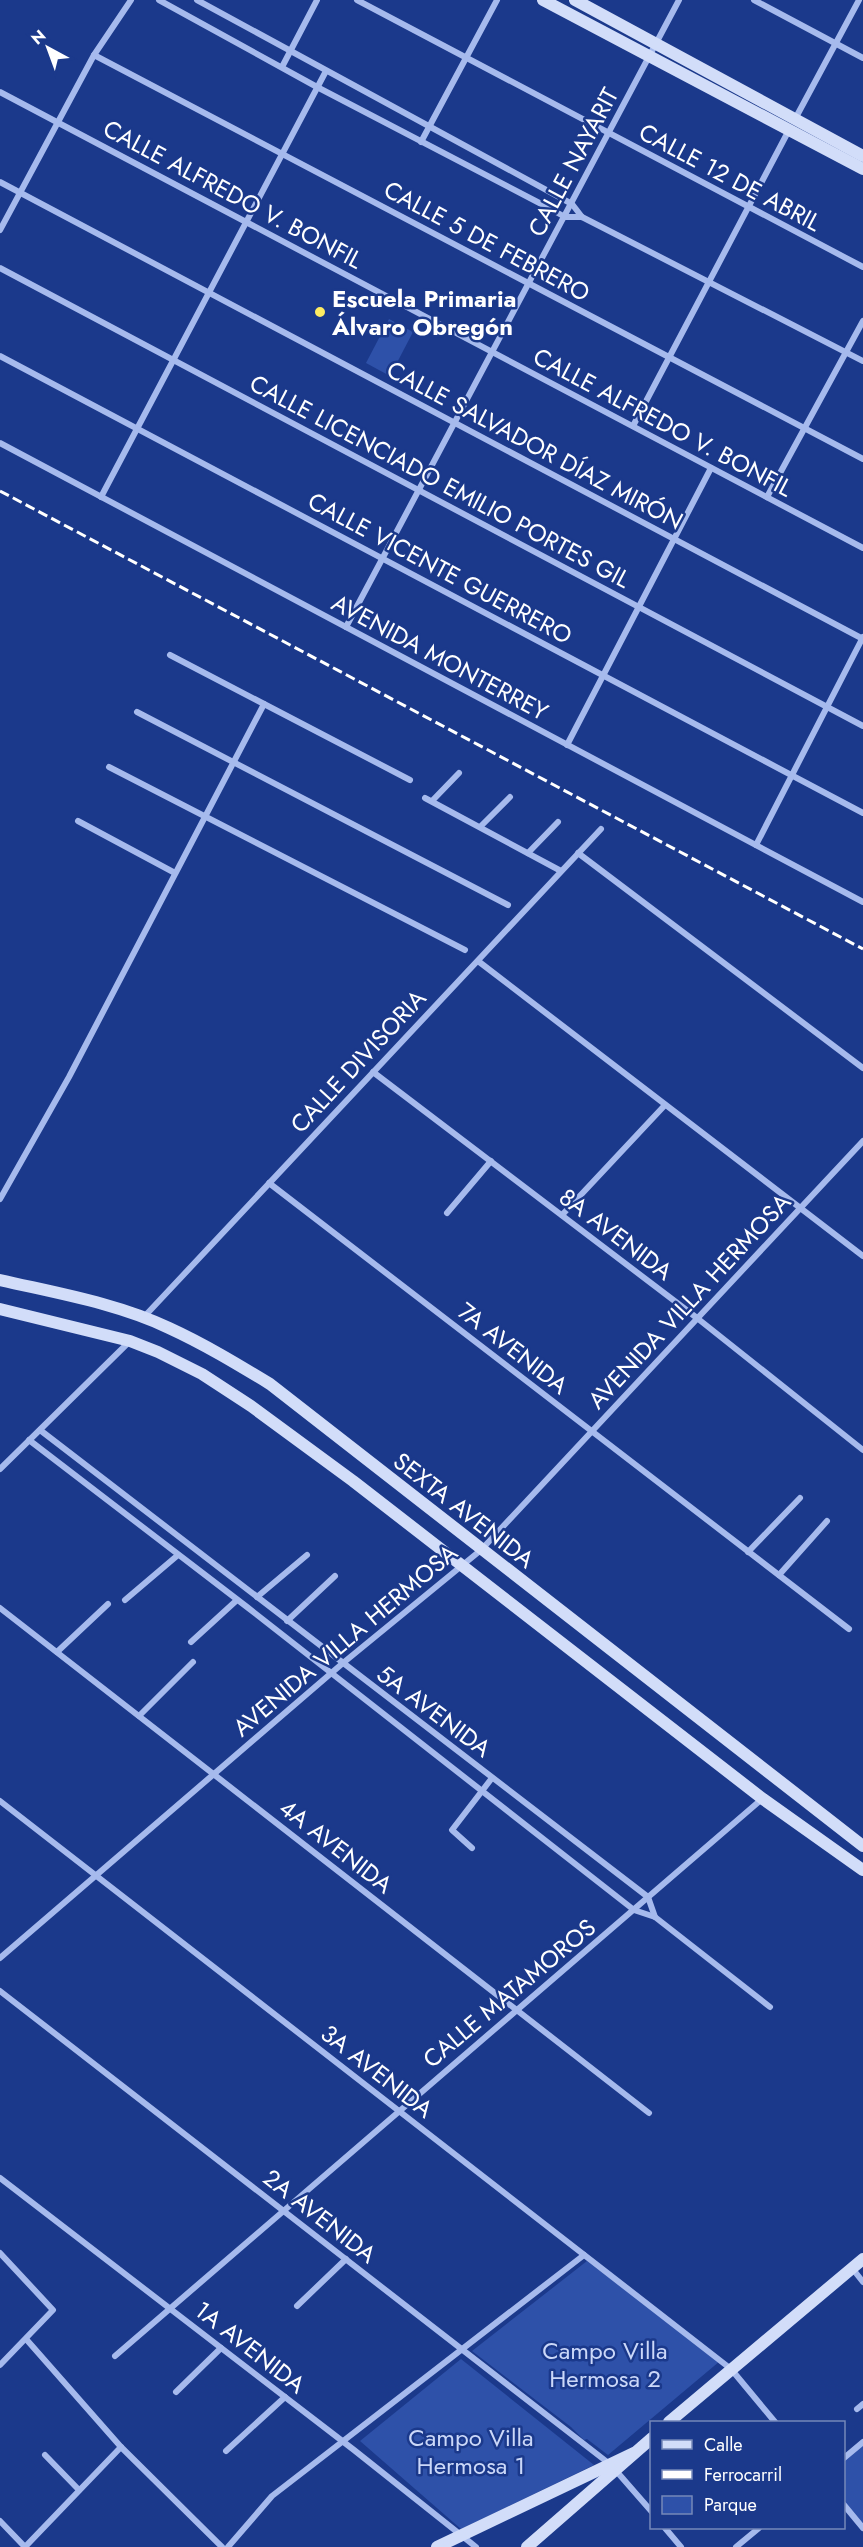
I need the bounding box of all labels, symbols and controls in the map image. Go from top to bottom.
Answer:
north arrow [18,18,78,78]
text: N [26,24,51,50]
street label: CALLE NAYARIT [519,81,627,243]
street label: CALLE ALFREDO V. BONFIL [97,111,369,277]
street label: CALLE 12 DE ABRIL [633,114,827,240]
street label: CALLE 5 DE FEBRERO [378,172,596,310]
place label: Escuela Primaria Álvaro Obregón [331,281,516,344]
marker: Escuela Primaria Álvaro Obregón [313,305,327,319]
street label: CALLE ALFREDO V. BONFIL [527,339,799,505]
street label: CALLE SALVADOR DÍAZ MIRÓN [381,352,689,538]
street label: CALLE LICENCIADO EMILIO PORTES GIL [244,365,637,597]
street label: CALLE VICENTE GUERRERO [302,483,578,653]
street label: AVENIDA MONTERREY [326,585,555,729]
street label: CALLE DIVISORIA [282,981,434,1141]
street label: 8A AVENIDA [552,1180,680,1288]
street label: AVENIDA VILLA HERMOSA [579,1185,799,1417]
street label: 7A AVENIDA [450,1294,576,1402]
street label: SEXTA AVENIDA [386,1444,542,1576]
street label: AVENIDA VILLA HERMOSA [225,1535,465,1745]
street label: 5A AVENIDA [370,1656,499,1766]
street label: 4A AVENIDA [272,1791,400,1902]
street label: CALLE MATAMOROS [415,1910,603,2076]
street label: 3A AVENIDA [313,2016,441,2126]
street label: 2A AVENIDA [256,2161,384,2271]
street label: 1A AVENIDA [187,2292,313,2402]
park label: Campo Villa Hermosa 2 [542,2333,668,2396]
park label: Campo Villa Hermosa 1 [408,2420,534,2483]
legend [650,2421,845,2529]
text: Calle [704,2432,743,2458]
text: Ferrocarril [704,2462,782,2488]
text: Parque [704,2492,757,2518]

